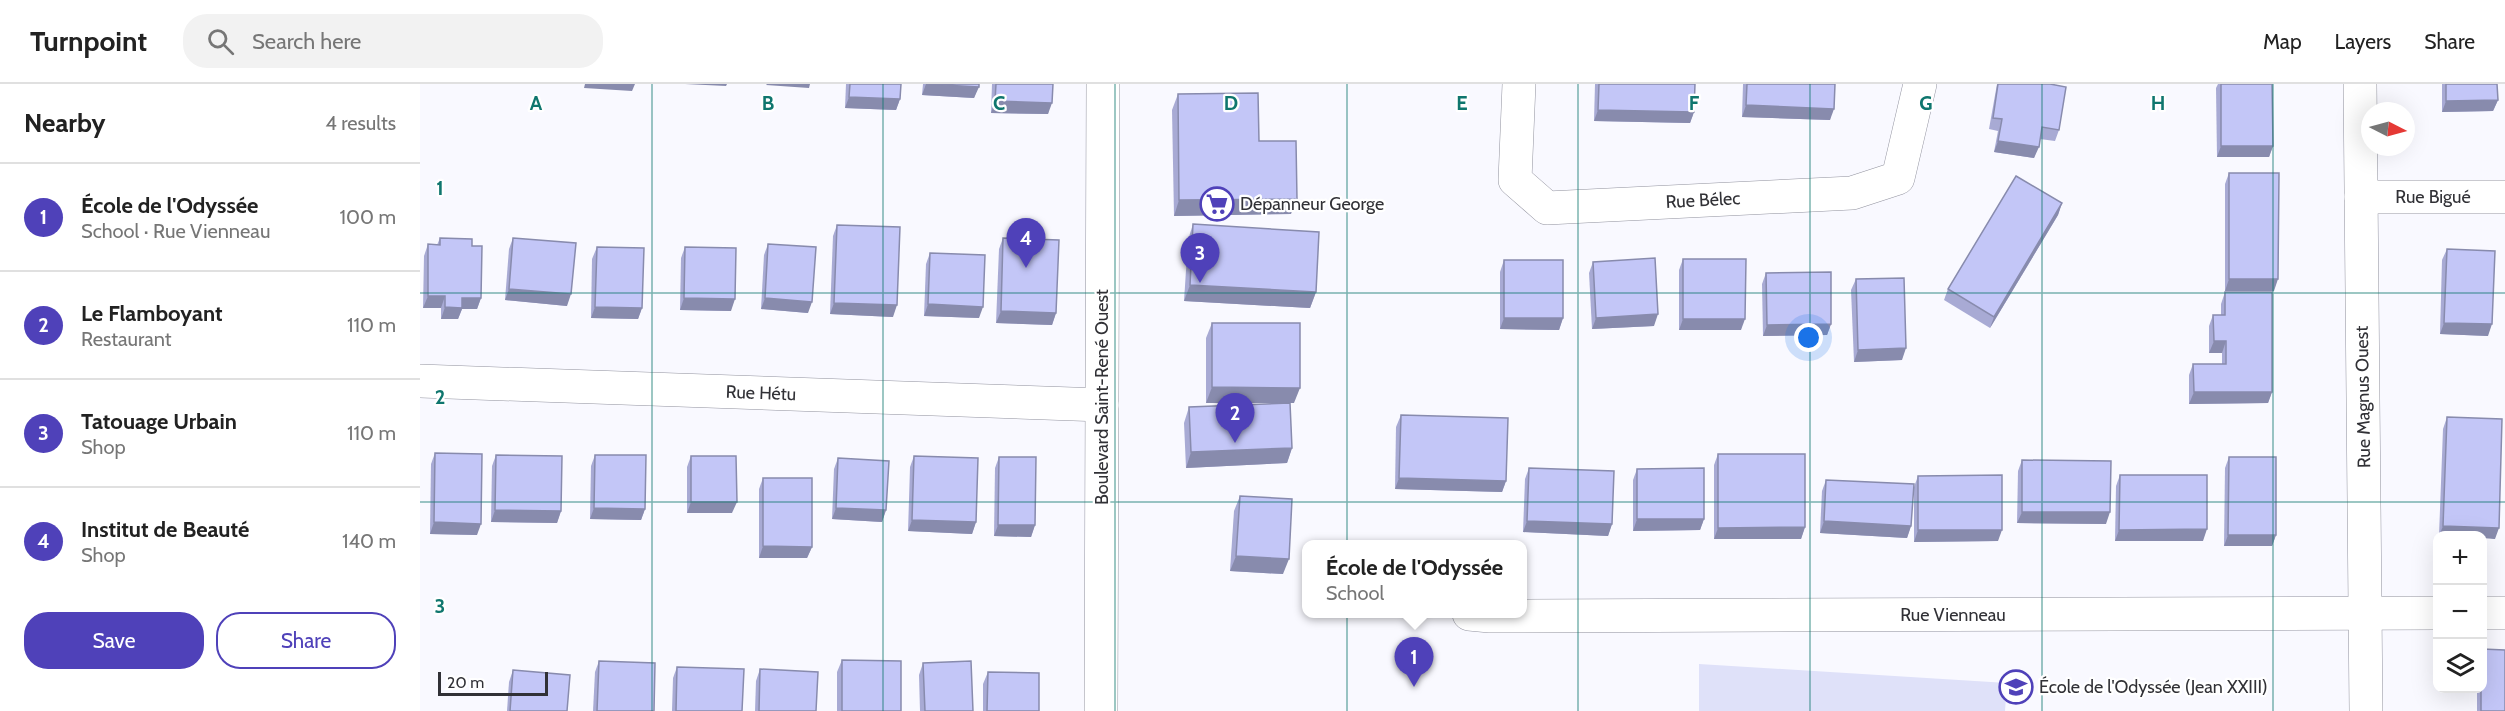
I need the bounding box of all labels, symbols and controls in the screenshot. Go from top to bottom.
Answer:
search box [183,14,603,68]
text: Turnpoint [30,24,147,58]
icon: search [204,25,237,58]
text: Search here [252,28,361,55]
text: Map [2263,29,2302,54]
text: Layers [2335,29,2391,54]
text: Share [2424,29,2475,54]
text: A [530,91,543,115]
text: B [762,91,774,115]
text: C [993,91,1005,115]
text: D [1224,91,1238,115]
text: E [1456,91,1468,115]
text: F [1689,91,1700,115]
text: G [1919,91,1933,115]
text: H [2151,91,2165,115]
north arrow [2361,102,2415,156]
text: Nearby [24,107,105,139]
text: 4 results [325,111,396,135]
text: 1 [436,176,444,200]
supermarket icon: Dépanneur George [1199,186,1235,222]
street label: Rue Bigué [2395,186,2471,208]
street label: Rue Bélec [1665,187,1741,213]
text: École de l'Odyssée [81,192,258,219]
place label: Dépanneur George [1240,193,1384,215]
text: 1 [40,205,47,229]
text: 100 m [340,205,396,229]
pin: 4 [1006,218,1046,268]
text: School · Rue Vienneau [81,219,270,243]
pin: 3 [1180,234,1220,283]
street label: Boulevard Saint-René Ouest [1091,289,1113,505]
text: Le Flamboyant [81,300,223,327]
text: 2 [38,313,49,337]
text: 110 m [347,313,396,337]
your location [1794,323,1823,352]
street label: Rue Magnus Ouest [2351,326,2375,468]
text: Restaurant [81,327,172,351]
street label: Rue Hétu [725,381,797,405]
text: 2 [435,385,445,409]
pin: 2 [1216,394,1254,443]
text: Tatouage Urbain [81,408,237,435]
text: 3 [38,421,49,445]
text: 110 m [347,421,396,445]
text: Shop [81,435,126,459]
text: Institut de Beauté [81,516,249,543]
text: 4 [37,529,50,553]
text: 140 m [342,529,396,553]
map controls [2433,531,2487,693]
button: + [2433,531,2487,585]
popup [1302,540,1527,618]
text: Shop [81,543,126,567]
text: École de l'Odyssée [1326,554,1503,581]
text: School [1326,581,1384,605]
button: − [2433,585,2487,639]
text: 3 [435,594,445,618]
street label: Rue Vienneau [1900,604,2006,626]
button: Save [24,612,204,669]
button: Share [216,612,396,669]
pin: 1 [1394,638,1434,687]
button: layers [2433,639,2487,693]
scale bar [438,669,548,696]
school or university icon: École de l'Odyssée (Jean XXIII) [1998,669,2034,705]
text: 20 m [447,673,484,692]
place label: École de l'Odyssée (Jean XXIII) [2039,676,2268,698]

